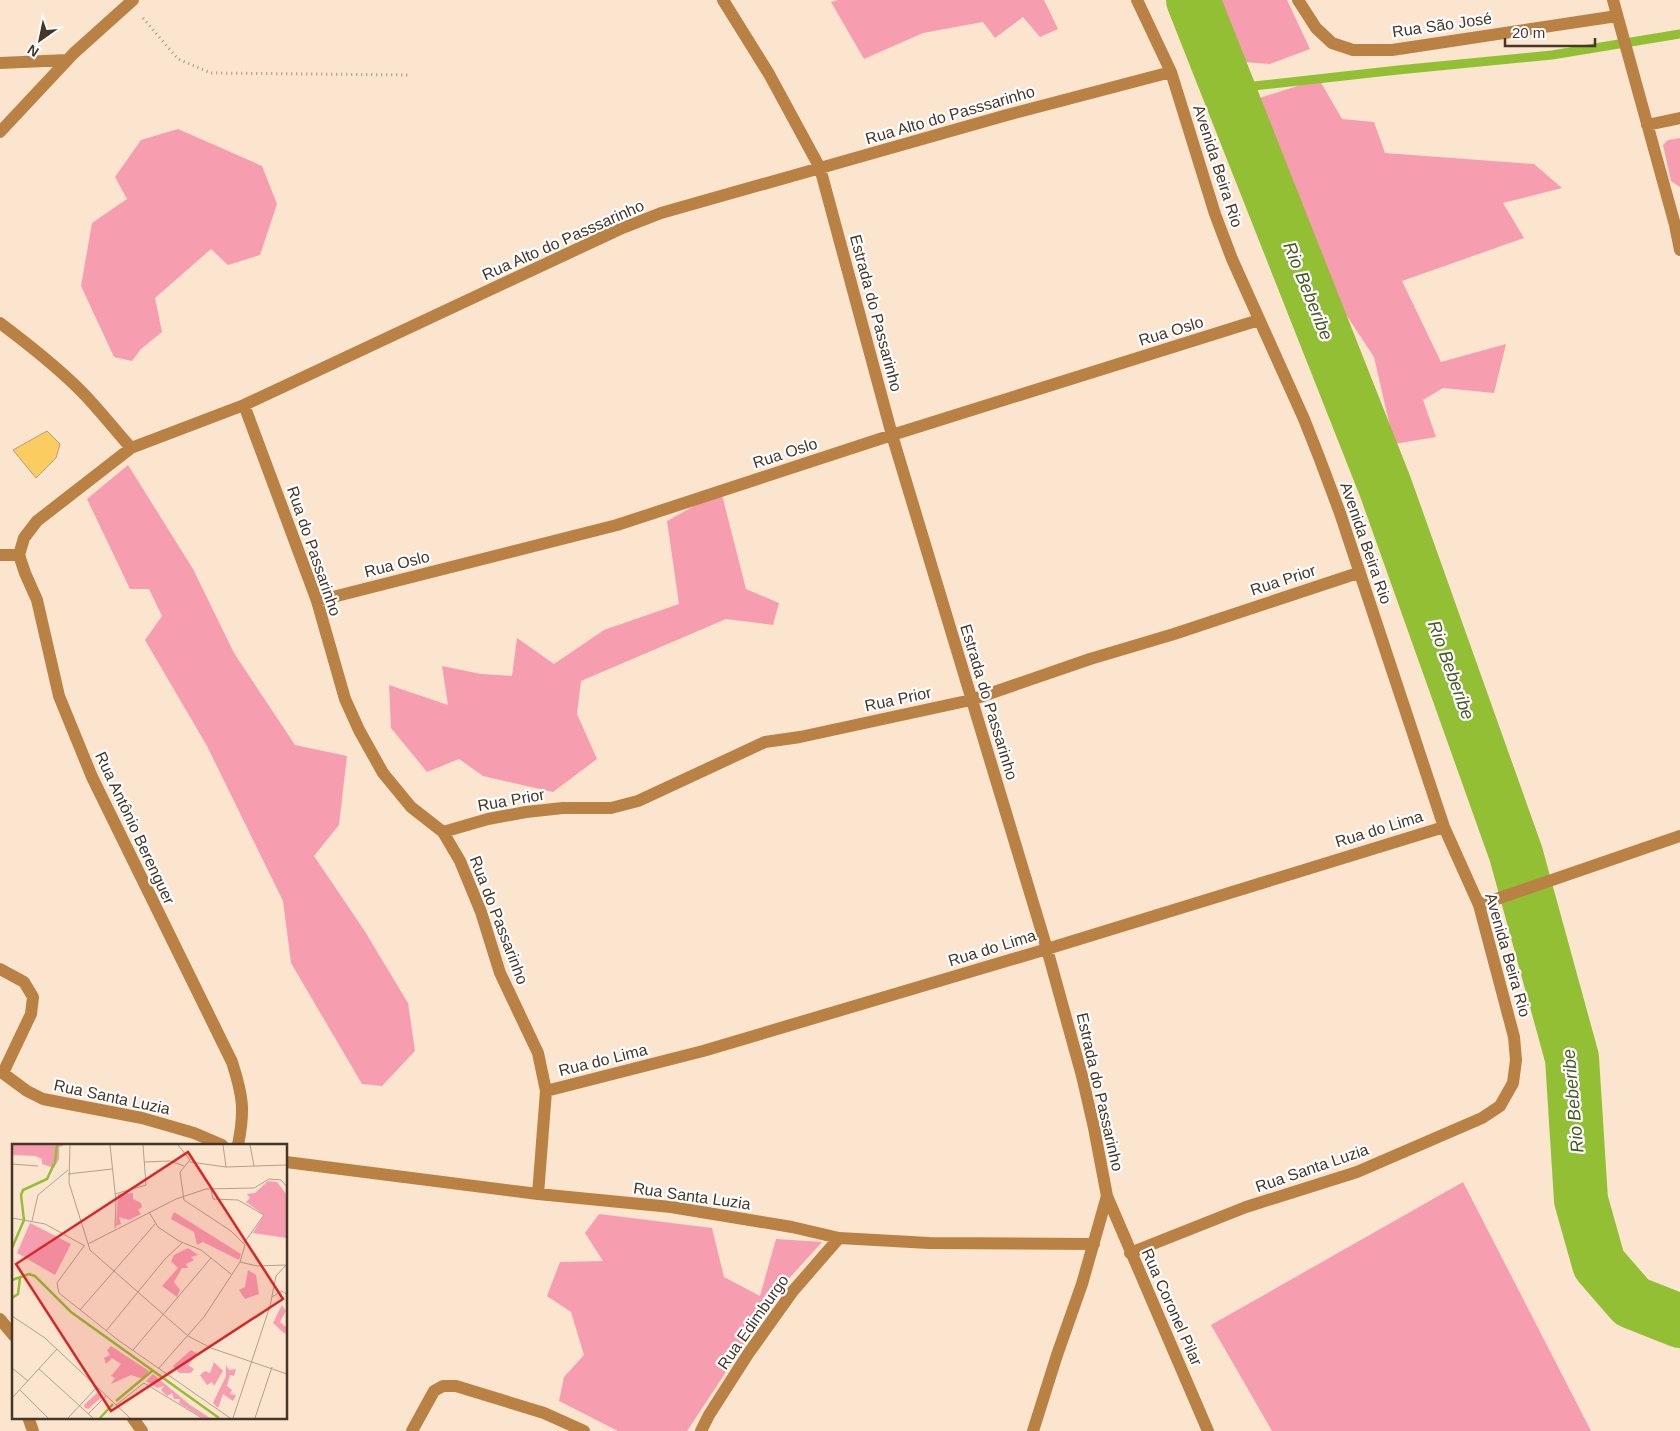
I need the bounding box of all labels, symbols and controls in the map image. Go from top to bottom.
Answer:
street label: Rua São José [1391,10,1493,40]
north arrow [15,15,65,65]
scale bar [1505,15,1595,47]
text: 20 m [1512,24,1545,41]
text: N [24,41,42,60]
street label: Rua Alto do Passsarinho [863,83,1037,147]
street label: Avenida Beira Rio [1190,103,1246,229]
street label: Rua Alto do Passsarinho [480,197,647,283]
street label: Estrada do Passarinho [847,233,905,393]
water label: Rio Beberibe [1279,239,1337,343]
street label: Rua Oslo [1137,313,1205,349]
street label: Rua Oslo [751,435,819,471]
street label: Avenida Beira Rio [1337,480,1395,606]
street label: Rua do Passarinho [284,484,344,618]
street label: Rua Oslo [363,548,432,580]
street label: Rua Prior [1248,561,1318,599]
water label: Rio Beberibe [1424,618,1478,722]
street label: Estrada do Passarinho [957,622,1021,782]
street label: Rua Prior [863,684,933,714]
street label: Rua Antônio Berenguer [92,749,178,908]
street label: Rua Prior [476,786,546,814]
street label: Rua do Lima [1333,808,1425,850]
street label: Rua do Passarinho [467,853,531,987]
street label: Avenida Beira Rio [1482,891,1534,1019]
street label: Rua do Lima [946,927,1038,969]
street label: Estrada do Passarinho [1074,1011,1127,1173]
street label: Rua do Lima [557,1041,649,1079]
water label: Rio Beberibe [1559,1048,1587,1154]
street label: Rua Santa Luzia [52,1076,172,1118]
street label: Rua Santa Luzia [1253,1141,1371,1195]
inset map [12,1144,288,1418]
street label: Rua Santa Luzia [632,1179,752,1213]
street label: Rua Coronel Pilar [1139,1246,1206,1369]
street label: Rua Edimburgo [714,1272,792,1372]

